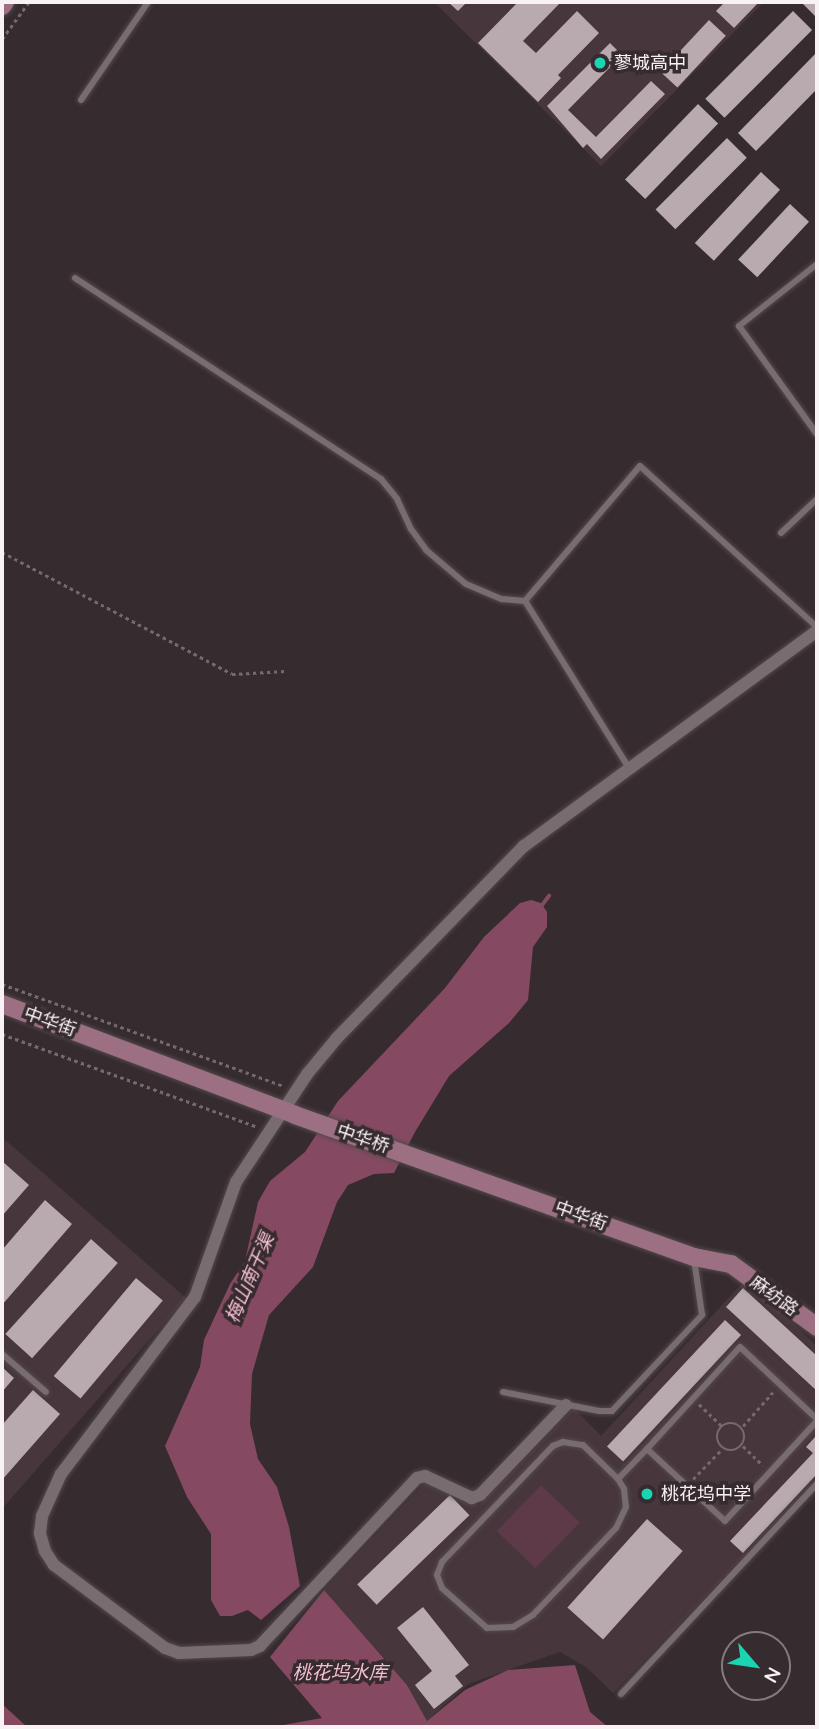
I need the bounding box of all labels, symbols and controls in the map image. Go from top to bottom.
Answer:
place label: 蓼城高中 [614,52,686,74]
marker: 蓼城高中 [592,55,608,71]
street label: 中华街 [21,1003,79,1041]
street label: 中华桥 [334,1120,392,1158]
street label: 中华街 [552,1197,610,1235]
water label: 梅山南干渠 [221,1230,279,1326]
street label: 麻纺路 [746,1271,802,1321]
place label: 桃花坞中学 [661,1483,751,1505]
marker: 桃花坞中学 [639,1486,655,1502]
north arrow [721,1631,791,1701]
water label: 桃花坞水库 [293,1662,387,1684]
text: N [759,1663,786,1687]

